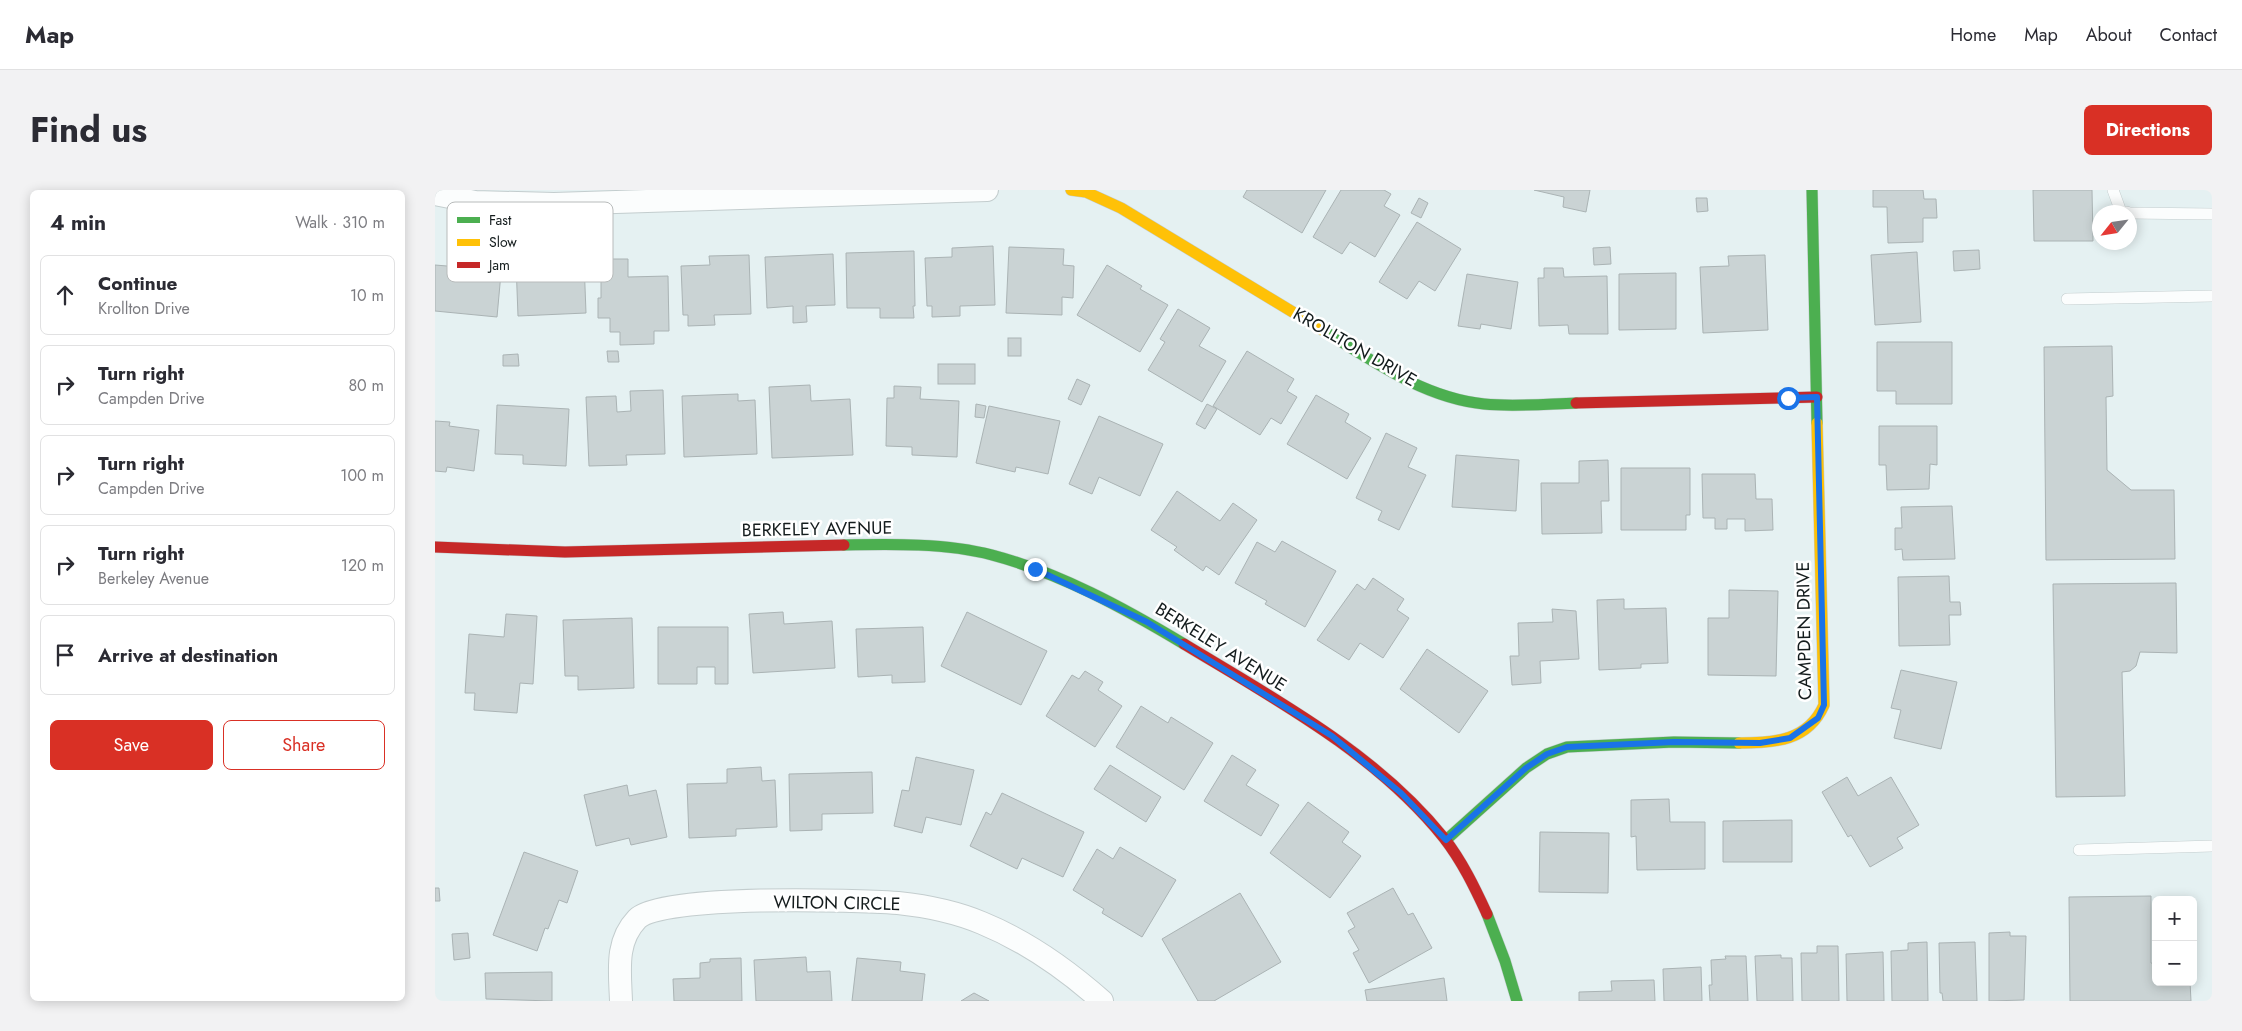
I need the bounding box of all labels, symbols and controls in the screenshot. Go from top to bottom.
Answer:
text: Map [25,17,74,52]
text: Home [1950,22,1996,48]
text: Map [2024,22,2058,48]
text: About [2086,22,2131,48]
text: Contact [2159,22,2217,48]
text: Find us [30,105,147,155]
button: Directions [2084,105,2212,155]
legend [447,202,613,282]
north arrow [2092,205,2137,250]
text: 4 min [50,208,106,238]
text: Fast [489,210,512,230]
text: Walk · 310 m [295,211,385,234]
text: Slow [489,232,517,252]
text: Jam [487,255,510,275]
text: Continue [98,270,177,297]
icon: ahead [51,281,79,309]
text: 10 m [350,284,384,307]
text: Krollton Drive [98,297,190,320]
street label: KROLLTON DRIVE [1288,301,1422,393]
text: Turn right [98,360,184,387]
icon: right [51,371,79,399]
text: 80 m [348,374,384,397]
text: Campden Drive [98,387,204,410]
route start [1777,387,1800,410]
text: Turn right [98,450,184,477]
icon: right [51,461,79,489]
text: 100 m [340,464,384,487]
text: Campden Drive [98,477,204,500]
street label: BERKELEY AVENUE [741,515,893,543]
text: Turn right [98,540,184,567]
icon: right [51,551,79,579]
text: 120 m [341,554,384,577]
route end [1024,558,1047,581]
street label: CAMPDEN DRIVE [1790,562,1818,700]
text: Berkeley Avenue [98,567,209,590]
street label: BERKELEY AVENUE [1150,596,1292,698]
icon: arrive [51,641,79,669]
text: Arrive at destination [98,642,278,669]
button: Save [50,720,213,770]
button: Share [223,720,385,770]
street label: WILTON CIRCLE [773,889,901,917]
map controls [2152,896,2197,986]
button: + [2152,896,2197,941]
button: − [2152,941,2197,986]

